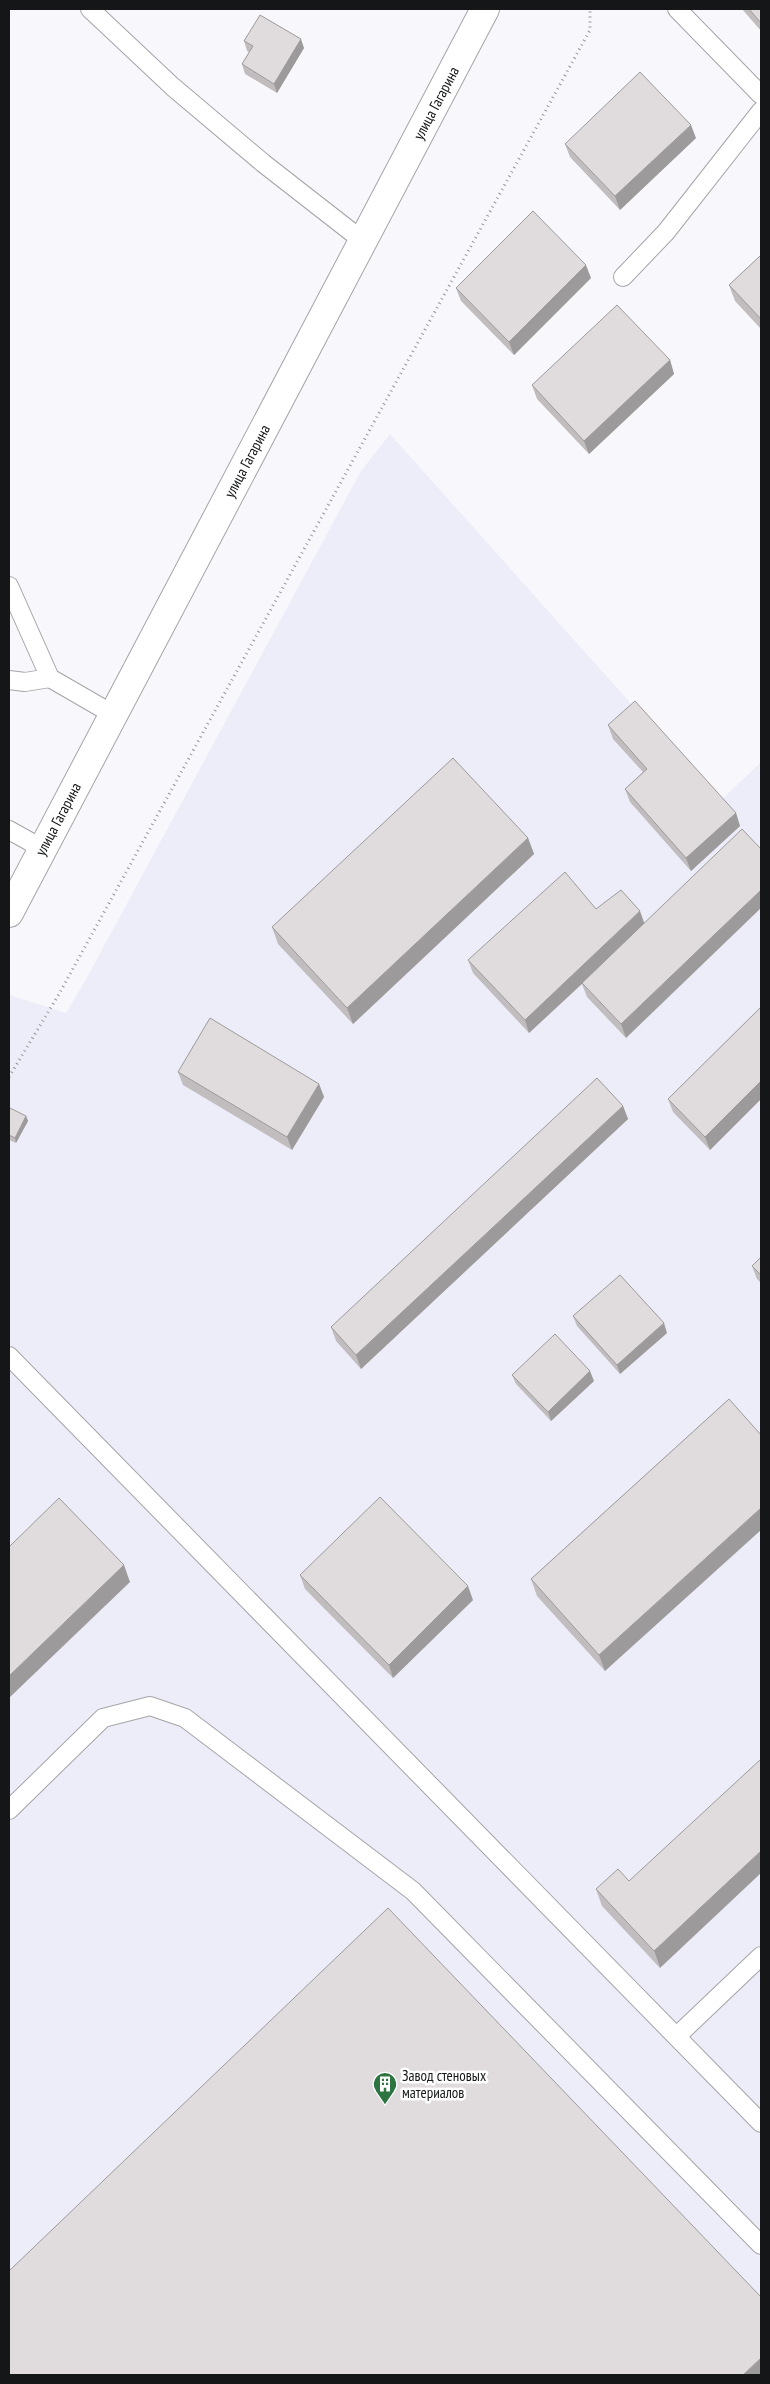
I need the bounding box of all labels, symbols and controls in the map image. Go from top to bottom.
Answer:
street label: улица Гагарина [409,63,463,143]
street label: улица Гагарина [220,421,274,501]
street label: улица Гагарина [31,779,85,859]
place label: Завод стеновых материалов [402,2066,486,2102]
building icon: Завод стеновых материалов [372,2071,398,2105]

